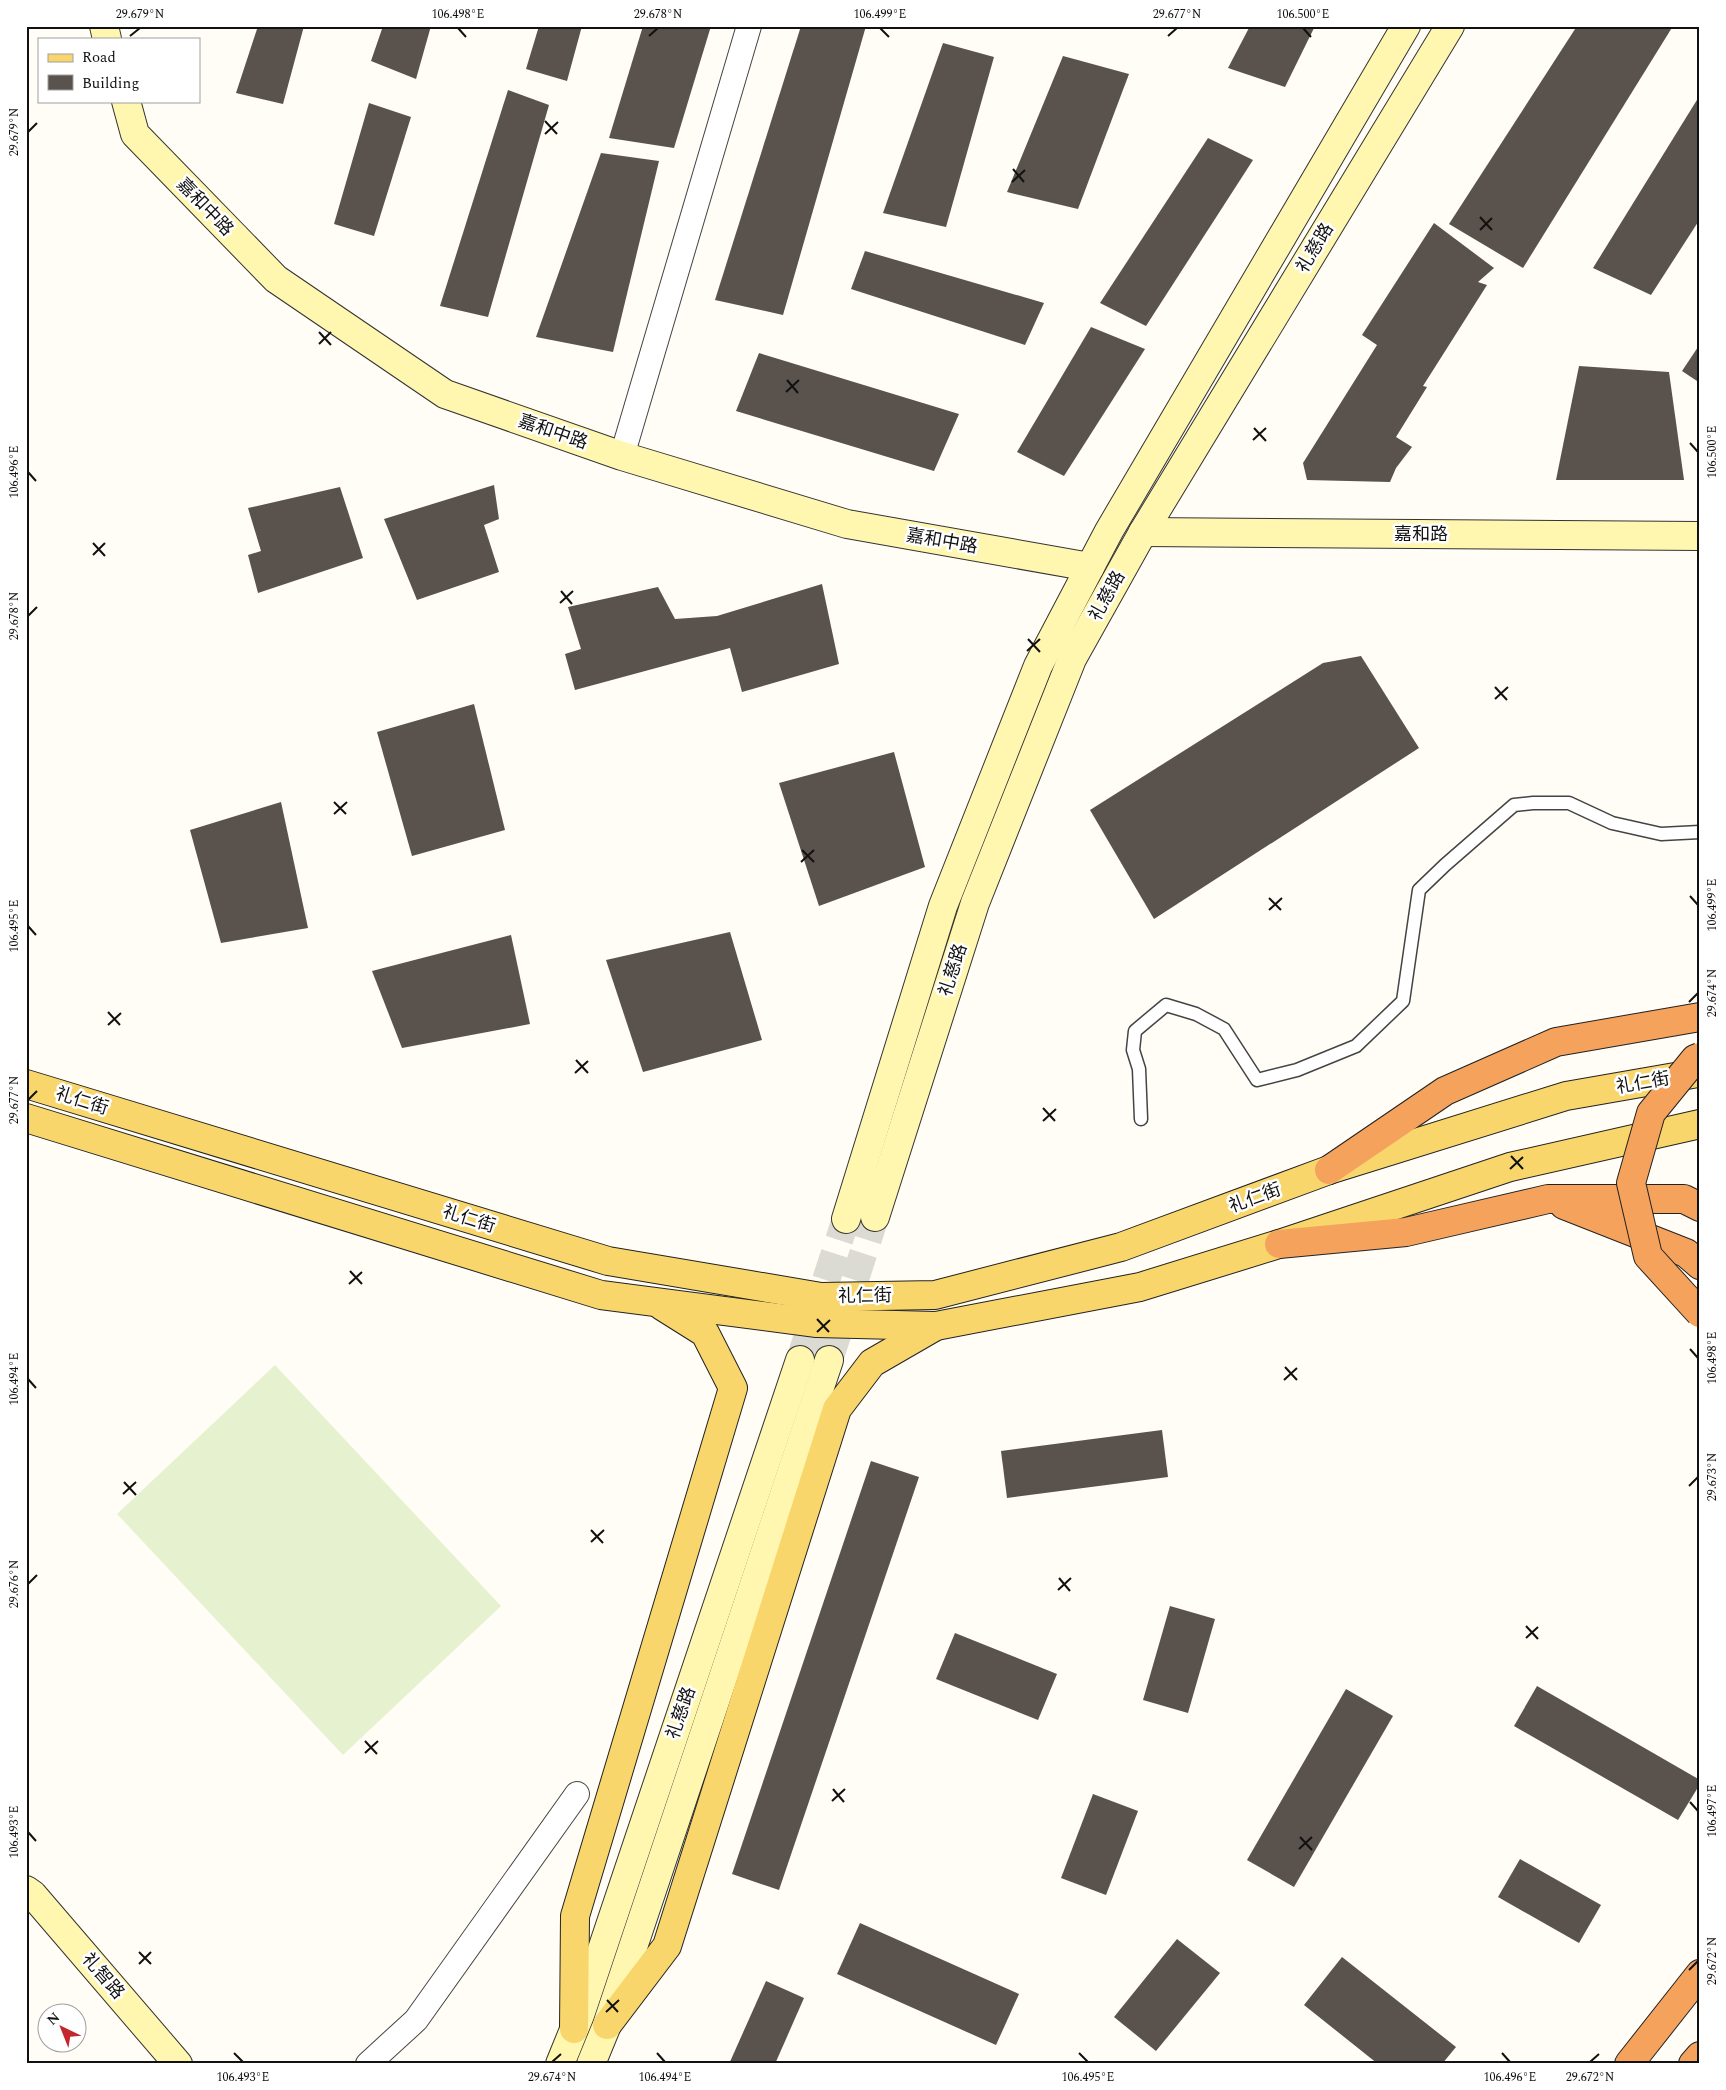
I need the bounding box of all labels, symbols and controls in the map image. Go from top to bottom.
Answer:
text: 29.679°N [116,5,164,24]
text: 106.498°E [432,5,484,24]
text: 29.678°N [634,5,682,24]
text: 106.499°E [854,5,906,24]
text: 29.677°N [1153,5,1201,24]
text: 106.500°E [1277,5,1329,24]
legend [38,38,200,102]
text: Road [82,46,116,69]
text: Building [82,72,139,95]
text: 29.679°N [5,108,24,156]
street label: 嘉和中路 [170,172,240,242]
street label: 礼慈路 [1290,218,1340,278]
street label: 嘉和中路 [515,408,591,456]
text: 106.500°E [1703,426,1722,478]
text: 106.496°E [5,446,24,498]
street label: 嘉和中路 [904,521,980,561]
street label: 嘉和路 [1394,521,1448,548]
street label: 礼慈路 [1082,566,1132,626]
text: 29.678°N [5,592,24,640]
text: 106.499°E [1703,879,1722,931]
text: 106.495°E [5,900,24,952]
street label: 礼慈路 [932,940,974,1000]
text: 29.674°N [1703,969,1722,1017]
street label: 礼仁街 [1614,1065,1672,1101]
text: 29.677°N [5,1076,24,1124]
street label: 礼仁街 [52,1080,112,1122]
street label: 礼仁街 [1225,1176,1285,1220]
street label: 礼仁街 [439,1198,499,1240]
street label: 礼仁街 [838,1282,892,1310]
text: 106.498°E [1703,1332,1722,1384]
text: 106.494°E [5,1353,24,1405]
text: 29.673°N [1703,1453,1722,1501]
text: 29.676°N [5,1560,24,1608]
street label: 礼慈路 [659,1683,703,1743]
text: 106.497°E [1703,1785,1722,1837]
text: 106.493°E [5,1806,24,1858]
text: 29.672°N [1703,1937,1722,1985]
street label: 礼智路 [75,1947,131,2005]
north arrow [38,2002,88,2052]
text: N [42,2007,65,2030]
text: 106.493°E [217,2068,269,2087]
text: 29.674°N [528,2068,576,2087]
text: 106.494°E [639,2068,691,2087]
text: 106.495°E [1062,2068,1114,2087]
text: 106.496°E [1484,2068,1536,2087]
text: 29.672°N [1566,2068,1614,2087]

